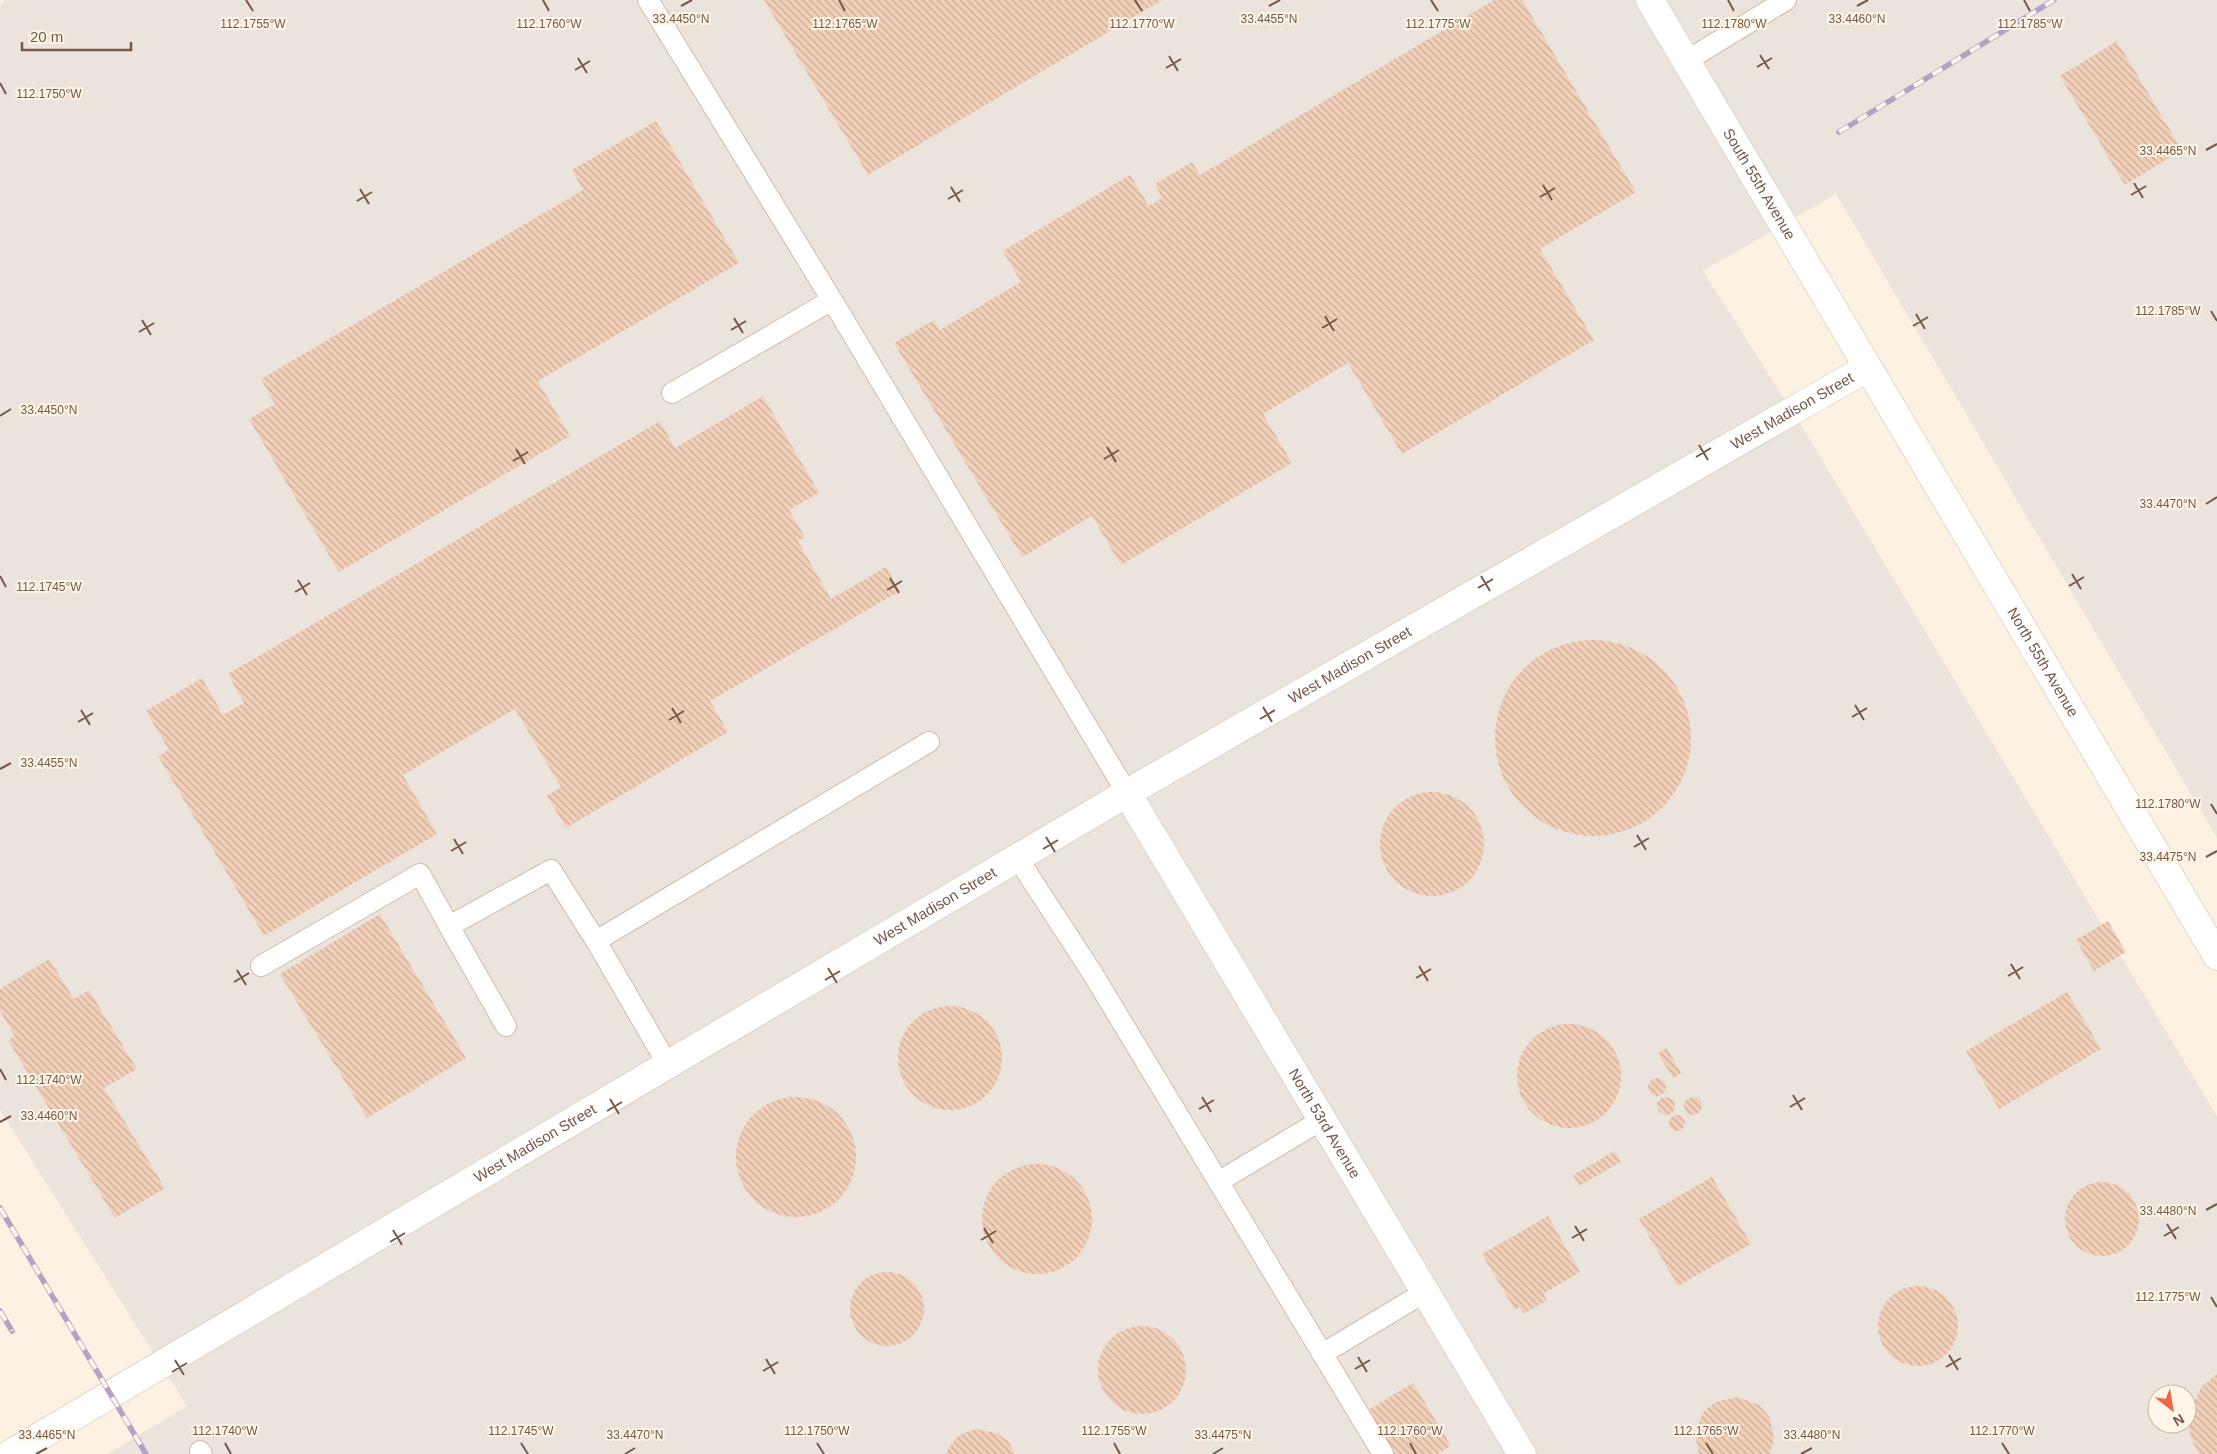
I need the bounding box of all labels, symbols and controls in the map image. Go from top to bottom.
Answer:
text: 33.4450°N [653,12,709,26]
text: 33.4455°N [1241,12,1297,26]
text: 33.4460°N [1829,12,1885,26]
text: 112.1755°W [220,17,286,31]
text: 112.1760°W [516,17,582,31]
text: 112.1765°W [812,17,878,31]
text: 112.1770°W [1109,17,1175,31]
text: 112.1775°W [1405,17,1471,31]
text: 112.1780°W [1701,17,1767,31]
text: 112.1785°W [1997,17,2063,31]
scale bar [22,20,131,52]
text: 20 m [30,28,63,45]
text: 112.1750°W [16,87,82,101]
street label: South 55th Avenue [1720,125,1799,243]
text: 33.4465°N [2140,144,2196,158]
text: 112.1785°W [2135,304,2201,318]
street label: West Madison Street [1727,368,1857,453]
text: 33.4450°N [21,403,77,417]
text: 33.4470°N [2140,497,2196,511]
text: 112.1745°W [16,580,82,594]
street label: North 55th Avenue [2004,604,2082,720]
street label: West Madison Street [1285,622,1415,707]
text: 33.4455°N [21,756,77,770]
text: 112.1780°W [2135,797,2201,811]
text: 33.4475°N [2140,850,2196,864]
street label: West Madison Street [871,863,1000,949]
street label: North 53rd Avenue [1286,1065,1364,1181]
text: 112.1740°W [16,1073,82,1087]
street label: West Madison Street [471,1100,600,1186]
text: 33.4460°N [21,1109,77,1123]
text: 33.4480°N [2140,1204,2196,1218]
text: 112.1775°W [2135,1290,2201,1304]
north arrow [2147,1384,2197,1434]
text: N [2170,1411,2187,1430]
text: 112.1740°W [192,1424,258,1438]
text: 112.1745°W [488,1424,554,1438]
text: 112.1750°W [784,1424,850,1438]
text: 112.1755°W [1081,1424,1147,1438]
text: 112.1760°W [1377,1424,1443,1438]
text: 112.1765°W [1673,1424,1739,1438]
text: 112.1770°W [1969,1424,2035,1438]
text: 33.4465°N [19,1428,75,1442]
text: 33.4470°N [607,1428,663,1442]
text: 33.4475°N [1195,1428,1251,1442]
text: 33.4480°N [1784,1428,1840,1442]

